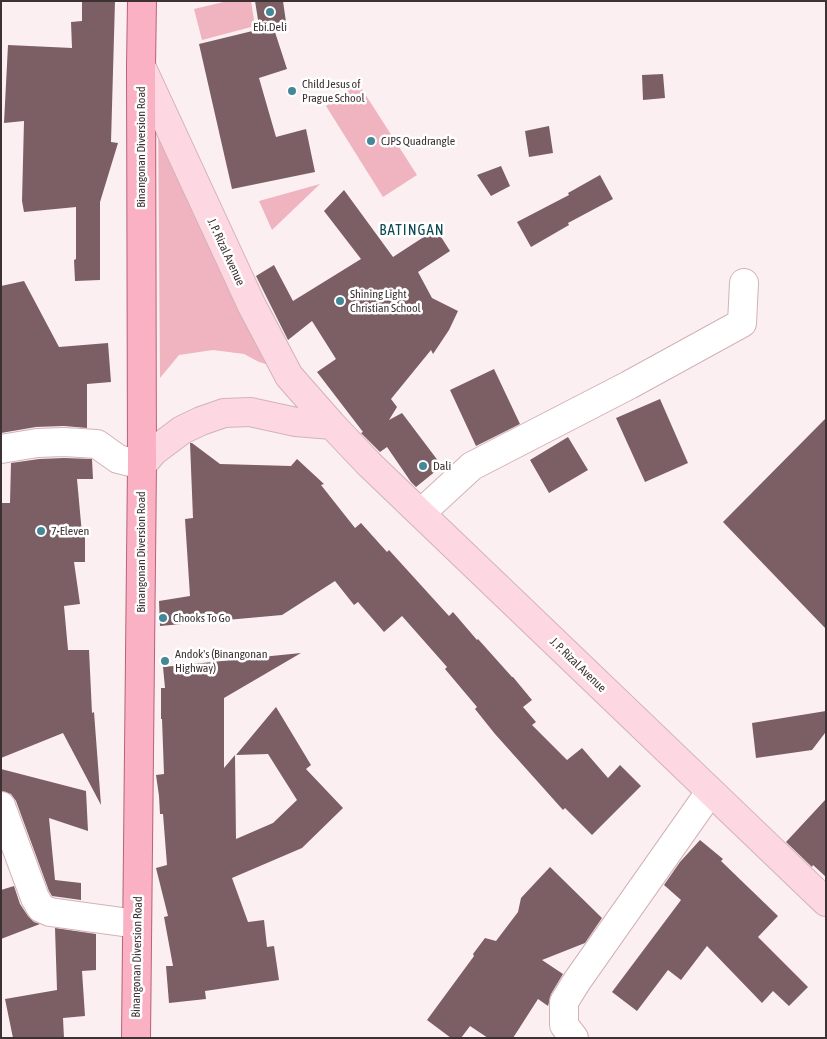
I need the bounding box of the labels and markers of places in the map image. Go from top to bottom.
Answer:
marker: Ebi.Deli [264,6,276,18]
place label: Ebi.Deli [253,20,287,34]
place label: Child Jesus of Prague School [302,77,365,105]
marker: Child Jesus of Prague School [286,85,298,97]
place label: CJPS Quadrangle [381,134,455,148]
marker: CJPS Quadrangle [365,135,377,147]
place label: Shining Light Christian School [350,287,421,315]
marker: Shining Light Christian School [334,295,346,307]
place label: Dali [433,459,451,473]
marker: Dali [417,460,429,472]
place label: 7-Eleven [51,524,89,538]
marker: 7-Eleven [35,525,47,537]
place label: Chooks To Go [173,611,230,625]
marker: Chooks To Go [157,612,169,624]
place label: Andok's (Binangonan Highway) [175,647,267,675]
marker: Andok's (Binangonan Highway) [159,655,171,667]

